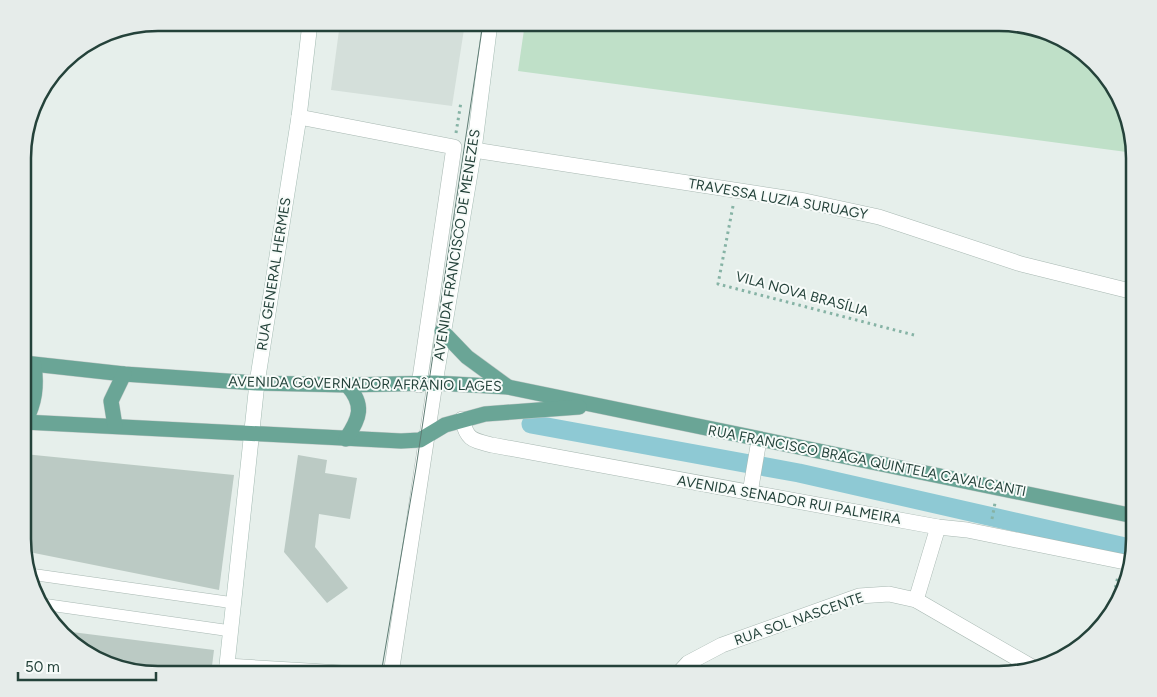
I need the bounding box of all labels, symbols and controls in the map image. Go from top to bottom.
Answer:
street label: AVENIDA FRANCISCO DE MENEZES [430,128,484,362]
street label: TRAVESSA LUZIA SURUAGY [687,175,870,223]
street label: RUA GENERAL HERMES [253,196,295,352]
street label: VILA NOVA BRASÍLIA [734,268,871,320]
street label: AVENIDA GOVERNADOR AFRÂNIO LAGES [228,373,502,395]
street label: RUA FRANCISCO BRAGA QUINTELA CAVALCANTI [707,422,1027,500]
street label: AVENIDA SENADOR RUI PALMEIRA [676,472,903,528]
street label: RUA SOL NASCENTE [732,589,866,649]
scale bar [18,650,155,682]
text: 50 m [25,658,60,676]

